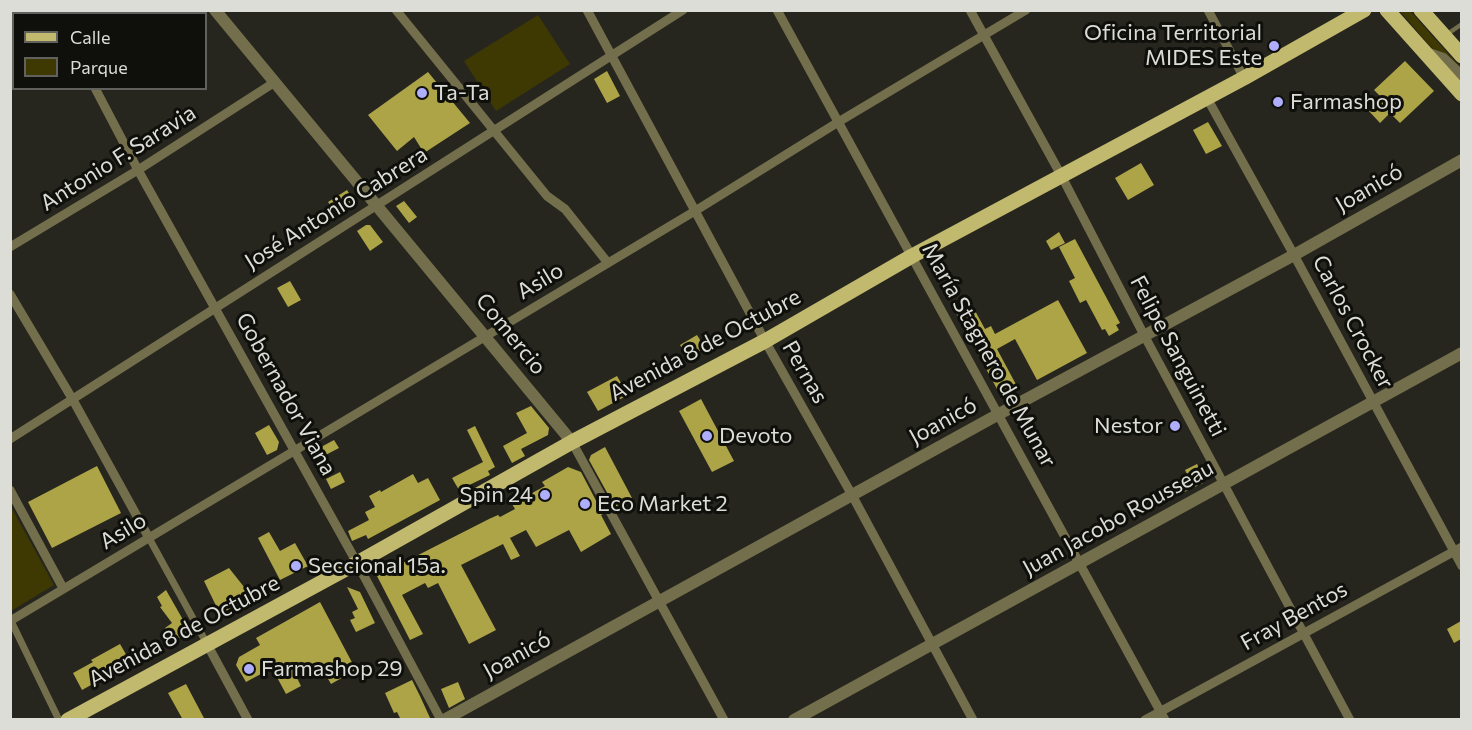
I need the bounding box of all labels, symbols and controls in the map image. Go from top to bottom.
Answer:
legend [12,12,207,90]
place label: Oficina Territorial MIDES Este [1084,20,1262,72]
text: Calle [70,26,110,48]
marker: Oficina Territorial MIDES Este [1267,39,1281,53]
text: Parque [70,56,128,78]
place label: Ta-Ta [434,80,489,106]
marker: Ta-Ta [415,86,429,100]
place label: Farmashop [1290,89,1402,115]
marker: Farmashop [1271,95,1285,109]
street label: Antonio F. Saravia [35,100,201,216]
street label: José Antonio Cabrera [240,141,432,275]
street label: Joanicó [1331,158,1407,218]
street label: María Stagnero de Munar [916,238,1062,472]
street label: Carlos Crocker [1307,251,1399,393]
street label: Asilo [512,257,568,305]
street label: Felipe Sanguinetti [1124,271,1232,441]
street label: Avenida 8 de Octubre [605,283,805,407]
street label: Comercio [470,288,552,380]
street label: Gobernador Viana [230,308,342,480]
street label: Pernas [777,336,833,408]
street label: Joanicó [905,392,981,450]
place label: Nestor [1094,413,1163,439]
marker: Nestor [1168,419,1182,433]
place label: Devoto [719,423,792,449]
marker: Devoto [700,429,714,443]
street label: Juan Jacobo Rousseau [1018,455,1218,581]
place label: Spin 24 [460,482,533,508]
marker: Spin 24 [538,488,552,502]
place label: Eco Market 2 [597,491,728,517]
marker: Eco Market 2 [578,497,592,511]
street label: Asilo [95,507,151,555]
place label: Seccional 15a. [308,553,446,579]
marker: Seccional 15a. [289,559,303,573]
street label: Avenida 8 de Octubre [84,569,284,693]
street label: Fray Bentos [1236,576,1352,656]
street label: Joanicó [479,626,555,684]
place label: Farmashop 29 [261,656,403,682]
marker: Farmashop 29 [242,662,256,676]

